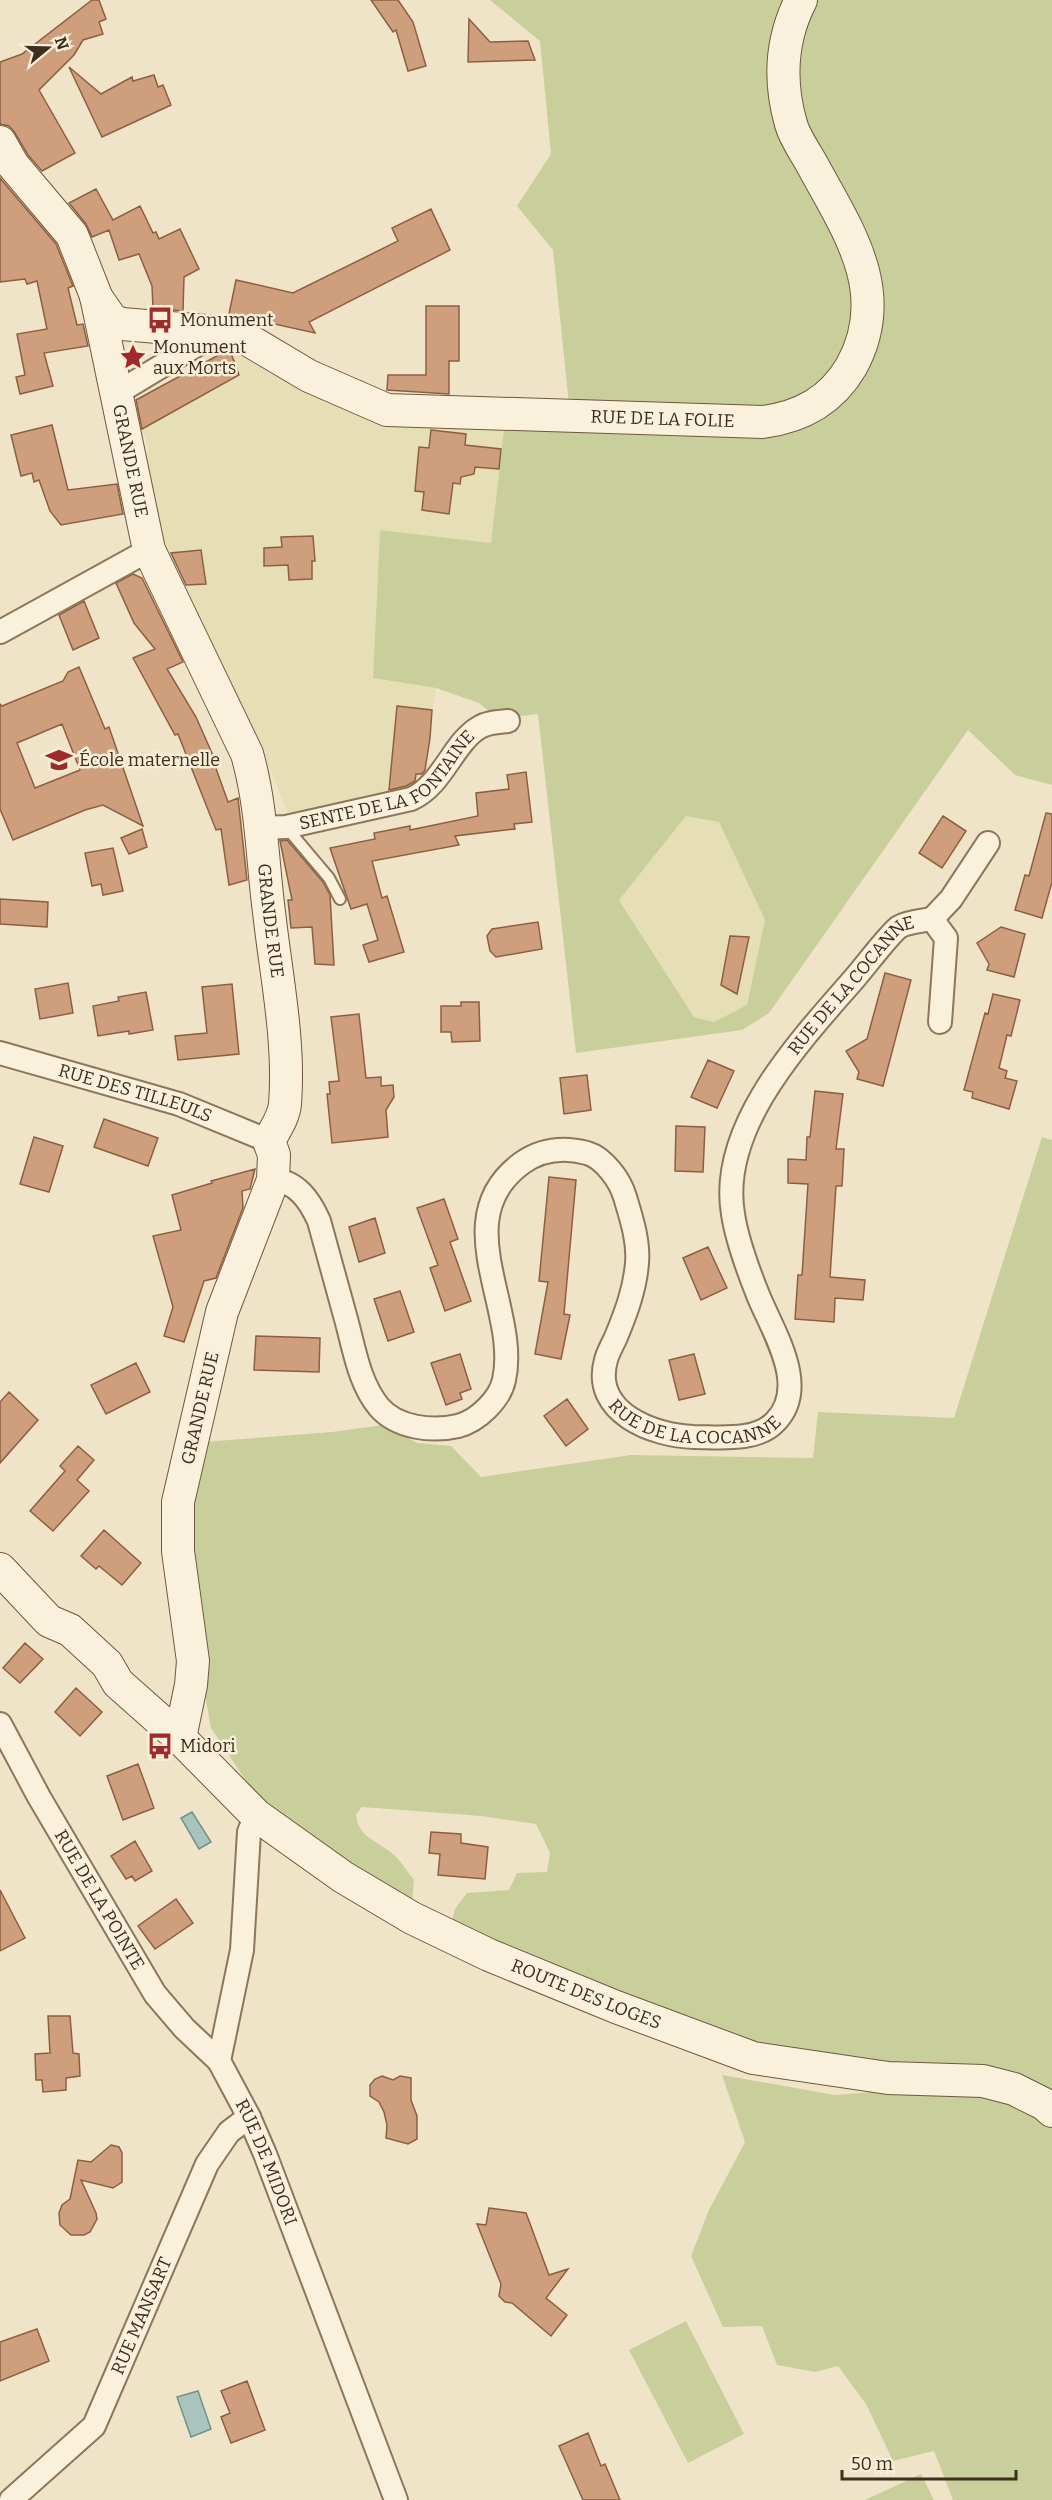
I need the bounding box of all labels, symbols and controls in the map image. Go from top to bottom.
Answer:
north arrow [18,18,78,78]
text: N [51,34,73,52]
bus stop icon: Monument [145,305,175,335]
place label: Monument [180,309,274,331]
place label: Monument aux Morts [153,336,247,379]
place icon: Monument aux Morts [118,342,148,372]
street label: GRANDE RUE [108,402,153,520]
street label: RUE DE LA FOLIE [590,406,735,432]
street label: SENTE DE LA FONTAINE [297,725,479,835]
school or university icon: École maternelle [44,745,74,775]
place label: École maternelle [79,748,220,771]
street label: GRANDE RUE [253,863,289,979]
street label: RUE DE LA COCANNE [783,911,916,1059]
street label: RUE DES TILLEULS [56,1059,215,1127]
street label: GRANDE RUE [176,1349,224,1467]
street label: RUE DE LA COCANNE [604,1395,786,1449]
bus stop icon: Midori [145,1731,175,1761]
place label: Midori [180,1735,236,1757]
street label: RUE DE LA POINTE [50,1826,149,1974]
street label: ROUTE DES LOGES [508,1954,664,2034]
street label: RUE DE MIDORI [230,2095,302,2228]
street label: RUE MANSART [106,2254,177,2378]
scale bar [842,2443,1016,2481]
text: 50 m [851,2453,893,2475]

